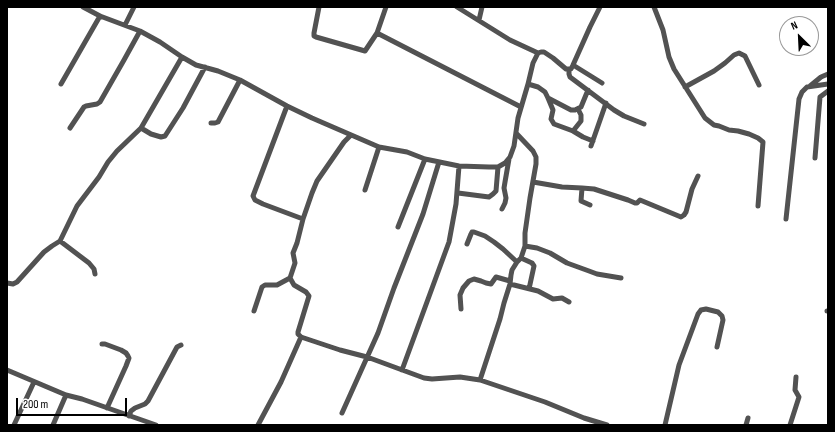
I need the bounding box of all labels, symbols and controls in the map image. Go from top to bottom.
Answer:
north arrow [779,16,819,56]
text: N [789,18,800,33]
scale bar [18,390,129,416]
text: 200 m [23,397,48,412]

